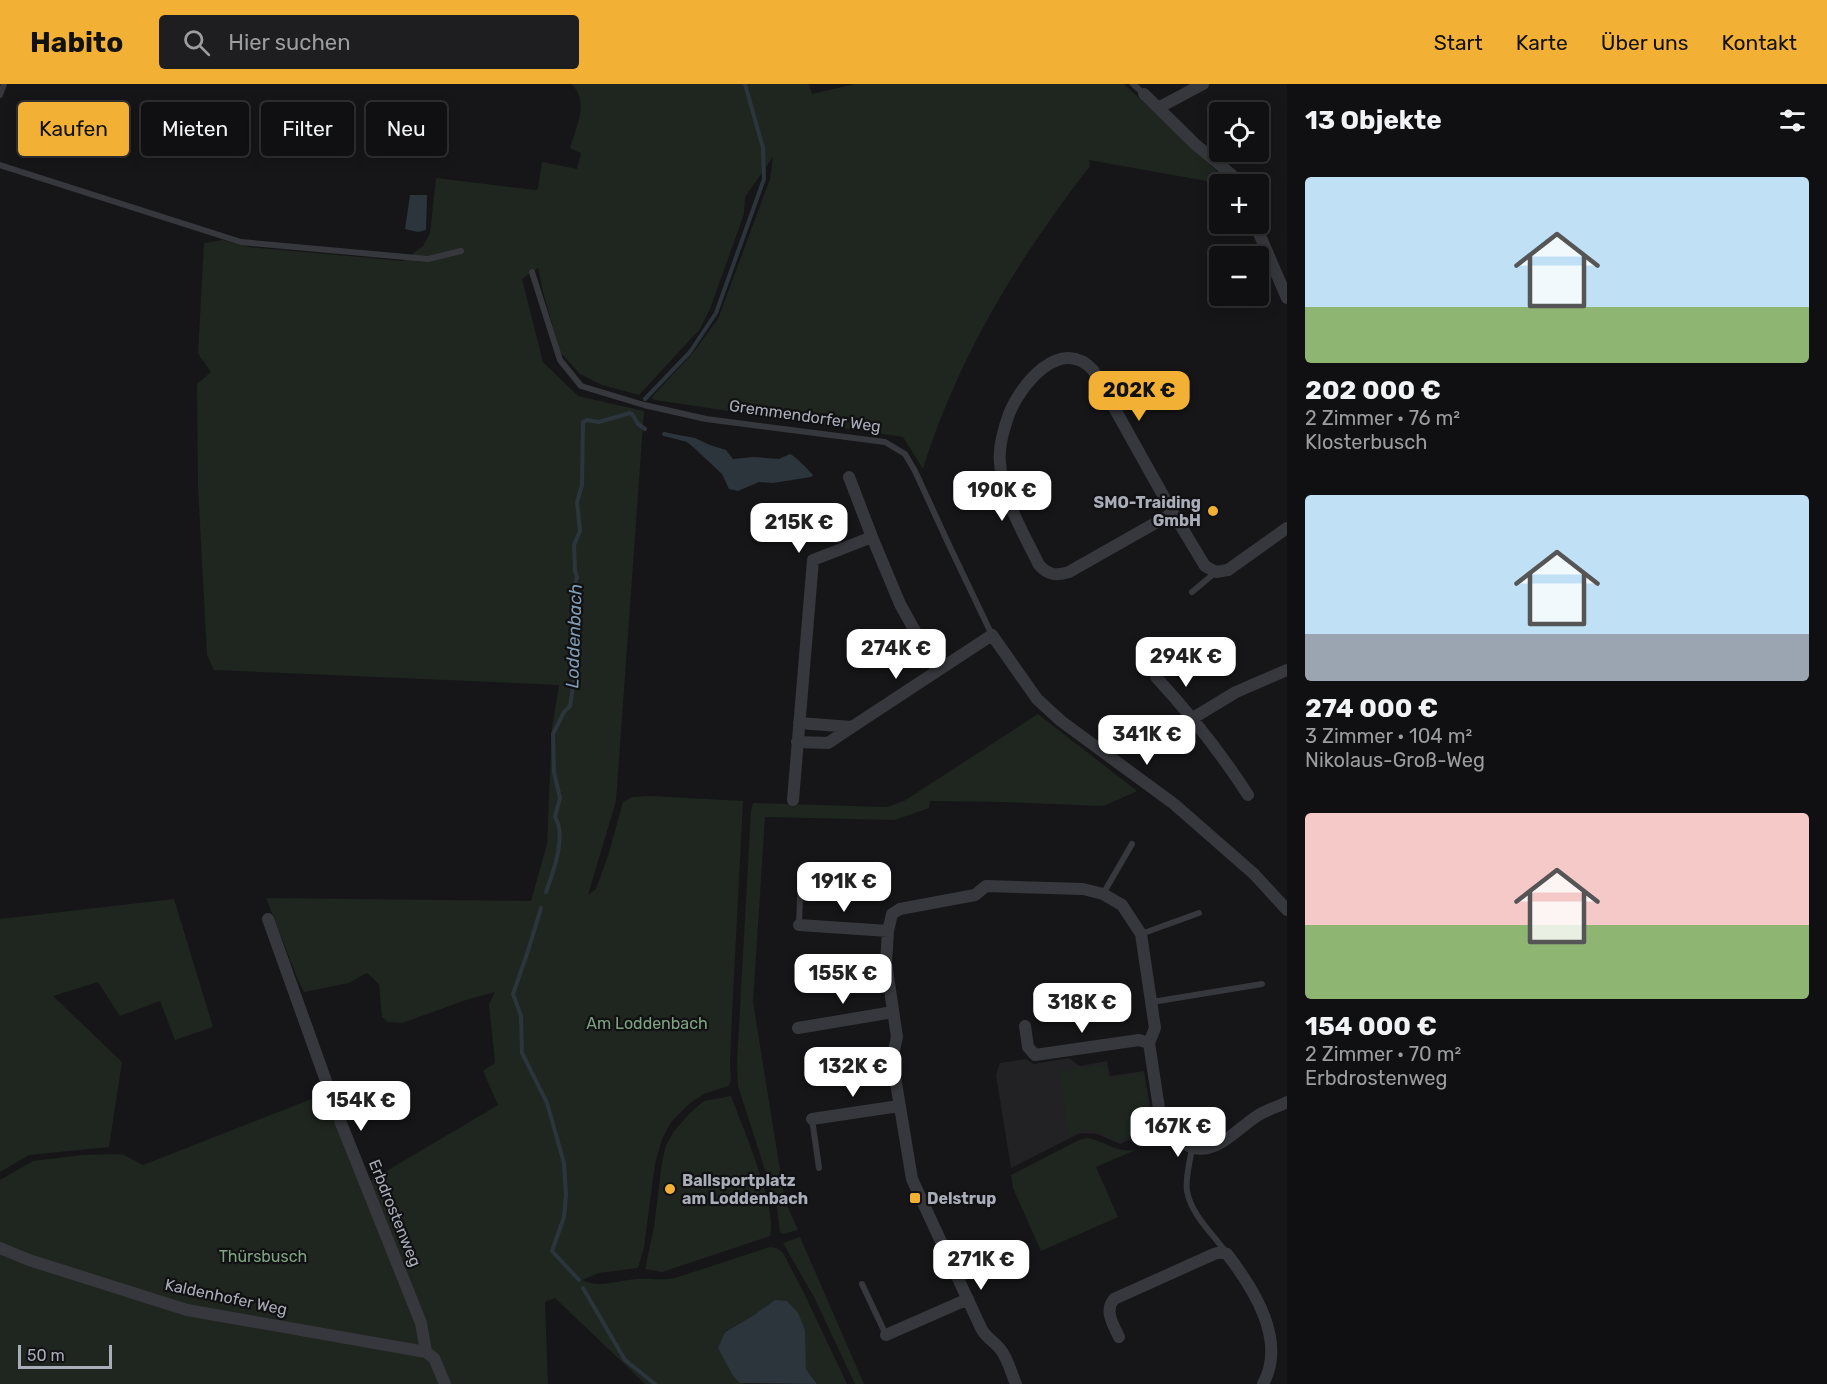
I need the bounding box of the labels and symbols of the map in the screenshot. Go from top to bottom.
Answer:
pin: 202K € [1090,371,1188,422]
street label: Gremmendorfer Weg [728,396,882,436]
pin: 190K € [953,471,1051,522]
place label: SMO-Traiding GmbH [1094,493,1201,530]
pin: 215K € [750,503,848,554]
marker: SMO-Traiding GmbH [1206,504,1220,518]
water label: Loddenbach [561,583,587,689]
pin: 274K € [847,629,945,680]
pin: 294K € [1137,637,1235,688]
pin: 341K € [1098,715,1196,766]
pin: 191K € [795,862,893,913]
pin: 155K € [794,954,892,1005]
pin: 318K € [1033,983,1131,1034]
park label: Am Loddenbach [586,1014,708,1033]
pin: 132K € [804,1047,902,1098]
pin: 154K € [312,1081,410,1132]
pin: 167K € [1129,1107,1227,1158]
street label: Erbdrostenweg [365,1157,425,1269]
place label: Ballsportplatz am Loddenbach [682,1171,808,1208]
marker: Ballsportplatz am Loddenbach [663,1182,677,1196]
place label: Delstrup [927,1189,996,1208]
marker: Delstrup [908,1191,922,1205]
pin: 271K € [932,1240,1030,1291]
park label: Thürsbusch [219,1247,307,1266]
street label: Kaldenhofer Weg [163,1275,289,1319]
scale bar [18,1342,112,1370]

